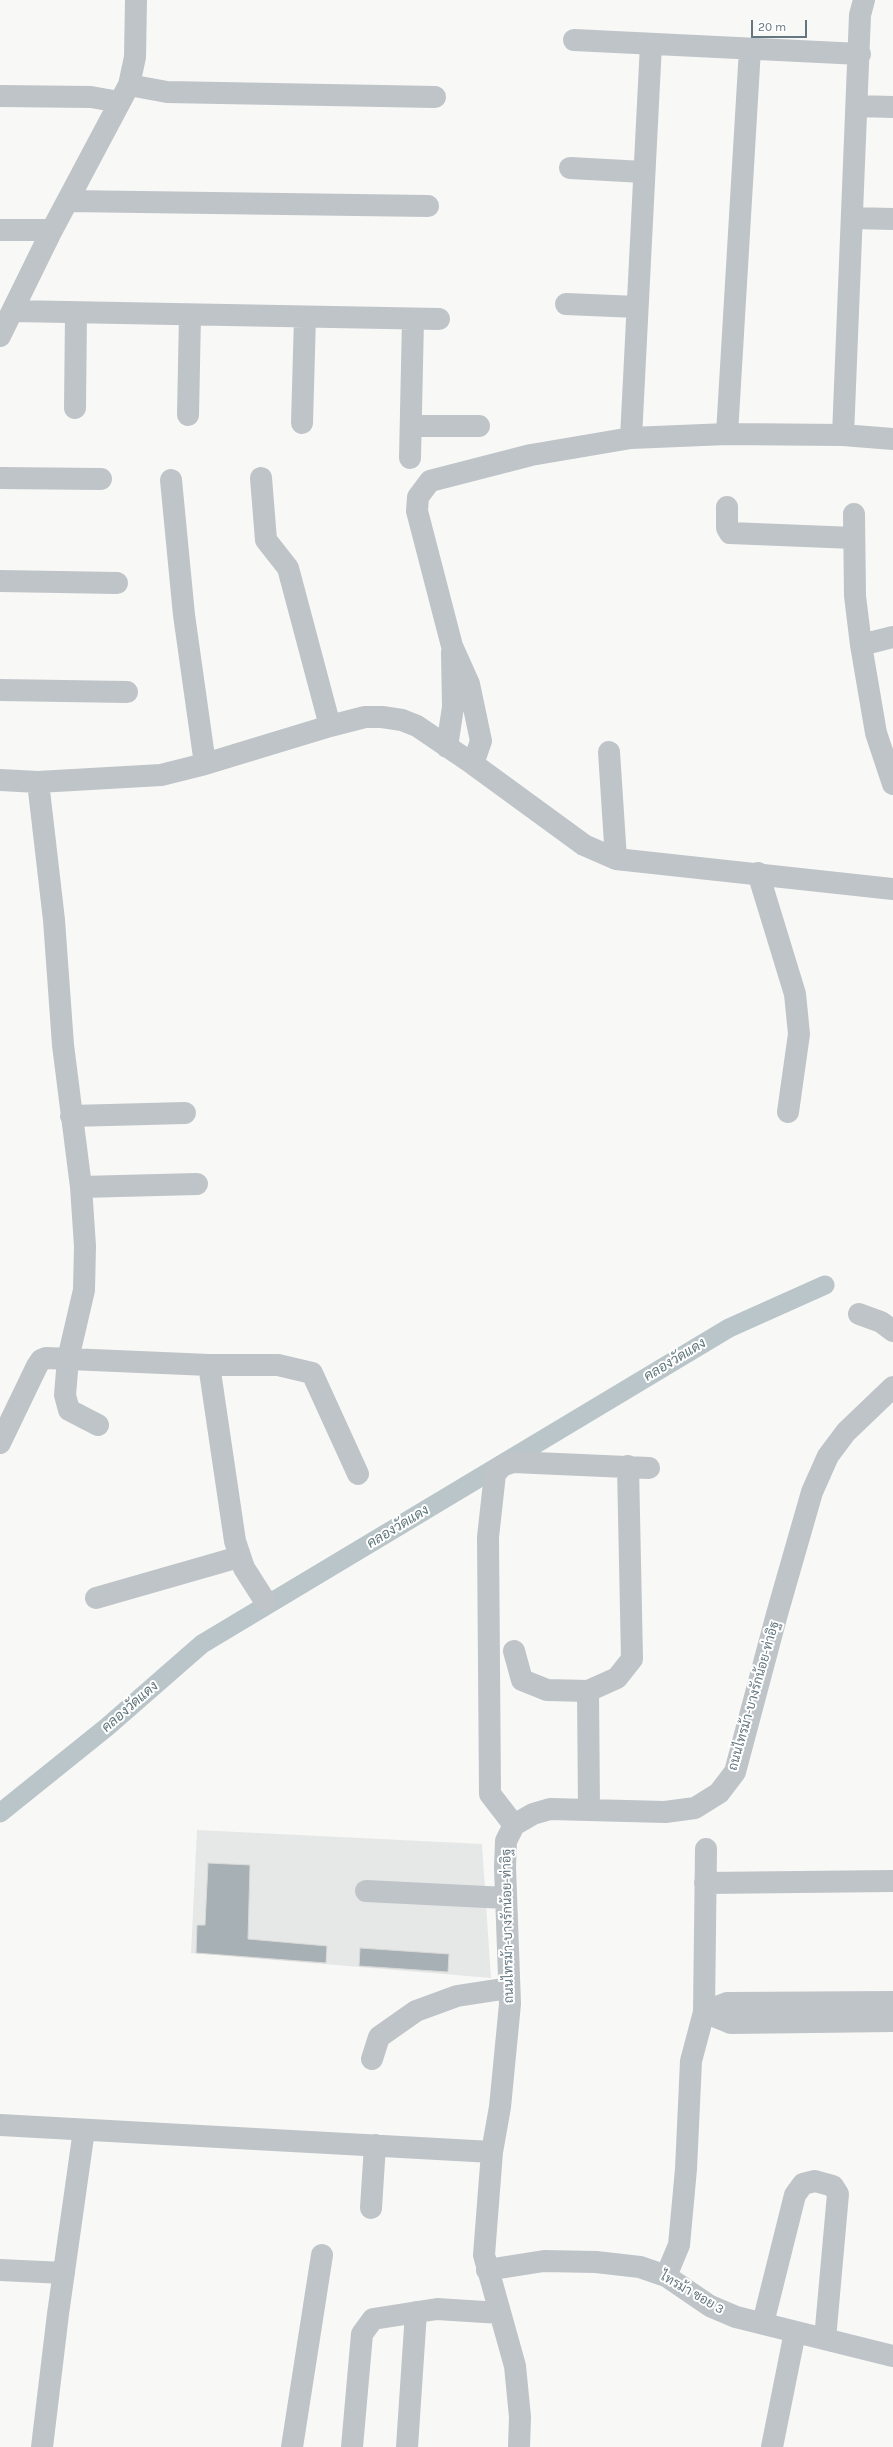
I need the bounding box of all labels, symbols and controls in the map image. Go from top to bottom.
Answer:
scale bar [753,12,809,38]
text: 20 m [758,20,786,34]
water label: คลองวัดแดง [641,1335,709,1385]
water label: คลองวัดแดง [364,1502,432,1552]
street label: ถนนไทรม้า-บางรักน้อย-ท่าอิฐ [725,1620,783,1772]
water label: คลองวัดแดง [98,1678,162,1736]
street label: ถนนไทรม้า-บางรักน้อย-ท่าอิฐ [499,1849,517,2003]
street label: ไทรม้า ซอย 3 [657,2268,727,2318]

